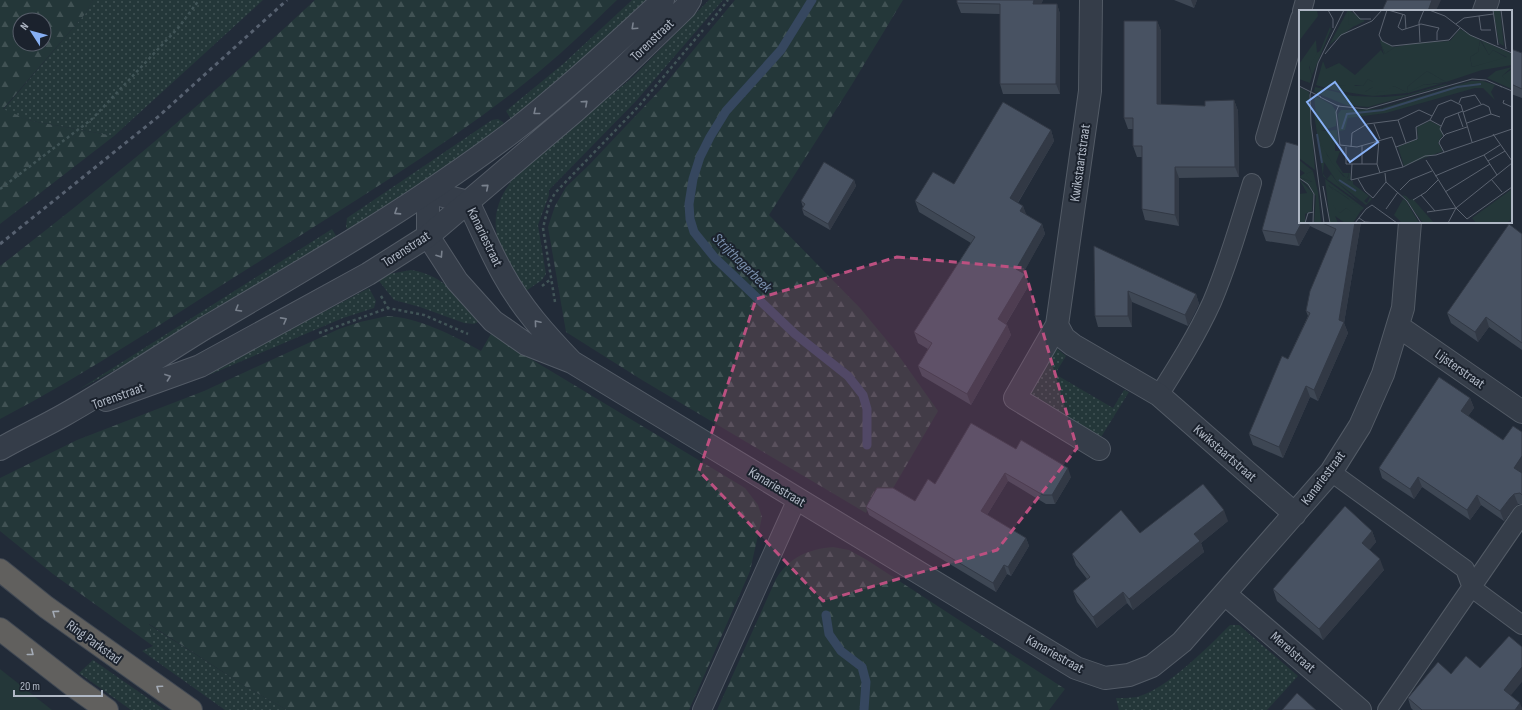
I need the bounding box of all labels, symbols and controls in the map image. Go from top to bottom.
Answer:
inset map [1299,10,1512,223]
north arrow [12,12,52,52]
street label: Torenstraat [627,15,677,65]
text: N [17,20,31,33]
one-way arrow [631,22,639,30]
one-way arrow [580,101,587,108]
one-way arrow [534,108,541,115]
street label: Kwikstaartstraat [1066,123,1094,203]
one-way arrow [481,185,488,192]
street label: Kanariestraat [463,205,507,269]
one-way arrow [394,208,401,215]
street label: Torenstraat [379,227,433,271]
water label: Strijthagerbeek [708,229,776,297]
one-way arrow [435,251,443,258]
one-way arrow [235,305,242,312]
one-way arrow [280,317,287,325]
one-way arrow [534,320,541,328]
street label: Lijsterstraat [1432,346,1488,392]
one-way arrow [164,374,171,382]
street label: Torenstraat [90,379,146,413]
street label: Kwikstaartstraat [1190,421,1260,485]
street label: Kanariestraat [1297,448,1349,508]
street label: Kanariestraat [745,463,809,511]
one-way arrow [52,611,59,618]
street label: Ring Parkstad [63,616,125,668]
street label: Merelstraat [1267,628,1319,676]
street label: Kanariestraat [1023,631,1087,677]
one-way arrow [26,648,33,655]
scale bar [14,672,102,698]
text: 20 m [20,679,40,694]
one-way arrow [156,685,163,693]

